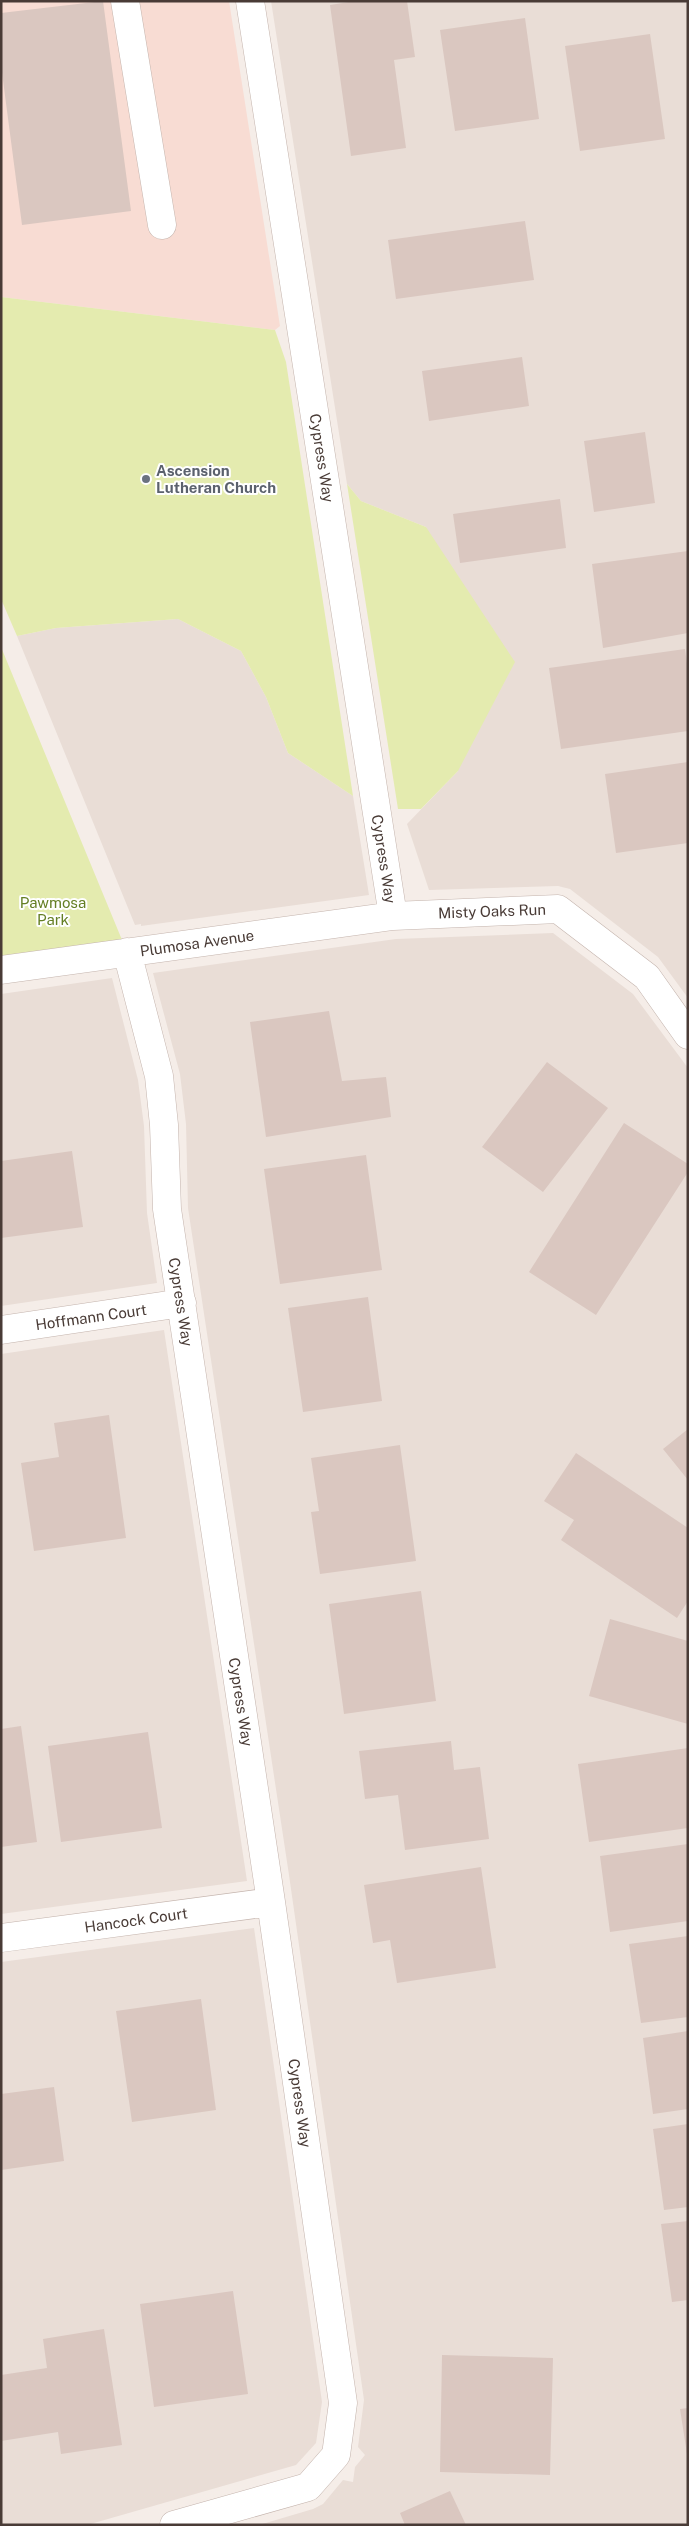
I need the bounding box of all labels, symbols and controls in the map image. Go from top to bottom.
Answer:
street label: Cypress Way [307,412,337,504]
place label: Ascension Lutheran Church [156,462,276,496]
marker: Ascension Lutheran Church [140,473,152,485]
street label: Cypress Way [369,813,399,905]
park label: Pawmosa Park [20,894,86,928]
street label: Misty Oaks Run [438,901,546,921]
street label: Plumosa Avenue [139,927,255,959]
street label: Cypress Way [166,1256,196,1348]
street label: Hoffmann Court [34,1301,148,1333]
street label: Cypress Way [226,1656,256,1748]
street label: Hancock Court [83,1904,189,1936]
street label: Cypress Way [285,2057,315,2149]

